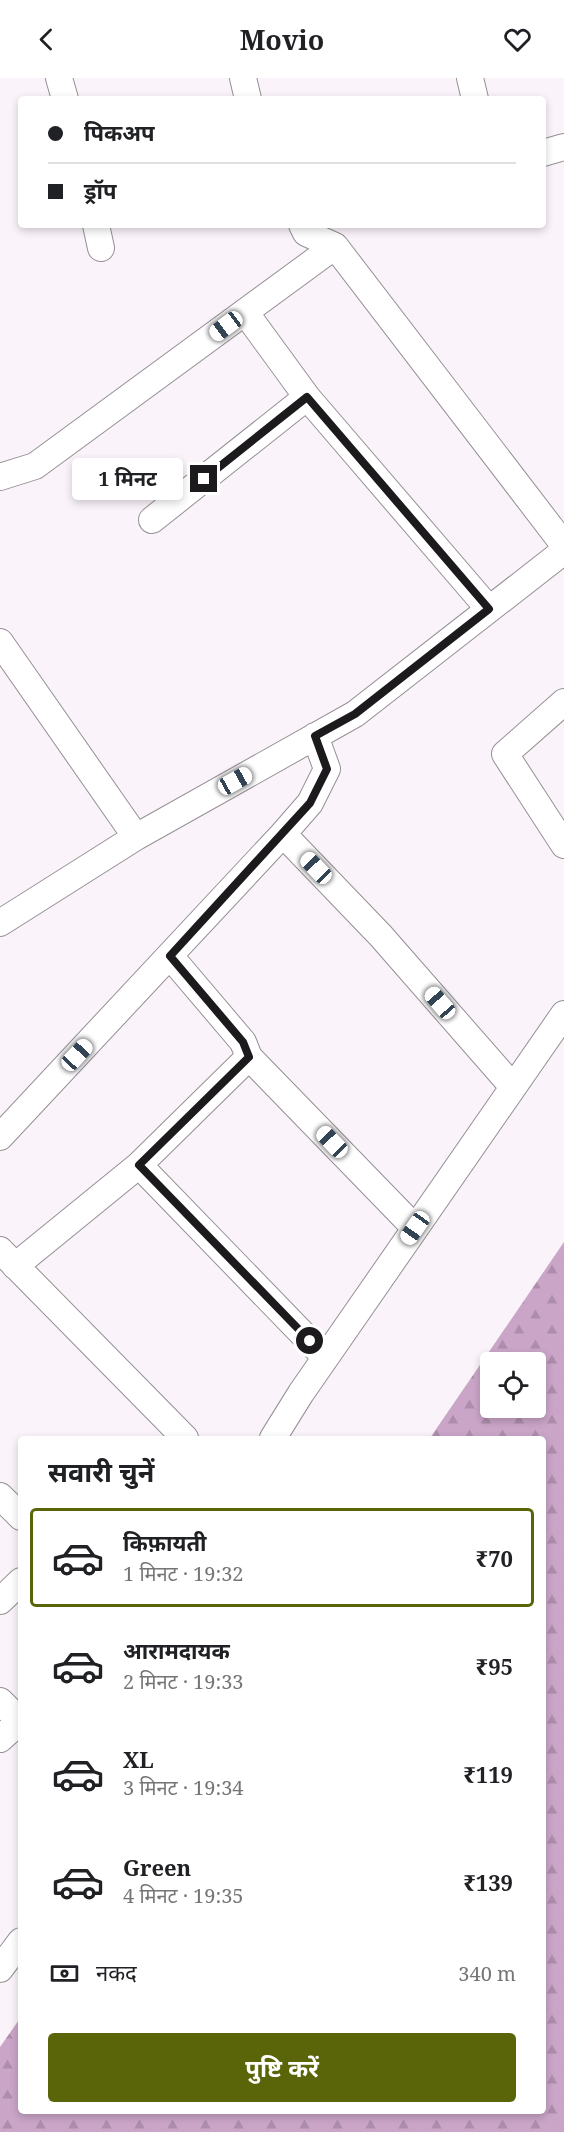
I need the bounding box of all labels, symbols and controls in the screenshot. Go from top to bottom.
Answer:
text: Movio [240,21,324,58]
icon: back [30,23,63,56]
icon: heart [501,23,534,56]
text: पिकअप [84,117,155,147]
text: ड्रॉप [84,175,117,205]
car [206,308,246,344]
callout: 1 मिनट [72,458,183,500]
text: 1 मिनट [98,465,157,492]
route end [190,465,217,492]
car [215,764,255,798]
car [297,849,335,887]
car [421,984,459,1022]
car [58,1036,96,1074]
car [313,1123,351,1161]
car [397,1208,433,1248]
route start [296,1327,323,1354]
map controls [480,1352,546,1418]
button: locate [480,1352,546,1418]
text: सवारी चुनें [48,1453,154,1490]
text: किफ़ायती [123,1527,207,1557]
icon: car [51,1531,105,1585]
text: ₹70 [476,1543,513,1573]
text: 1 मिनट · 19:32 [123,1560,244,1587]
text: आरामदायक [123,1635,230,1665]
icon: car [51,1639,105,1693]
text: ₹95 [476,1651,513,1681]
text: 2 मिनट · 19:33 [123,1668,244,1695]
text: XL [123,1744,154,1774]
icon: car [51,1747,105,1801]
text: ₹119 [463,1759,513,1789]
text: 3 मिनट · 19:34 [123,1774,244,1801]
text: Green [123,1852,191,1882]
icon: car [51,1855,105,1909]
text: ₹139 [463,1867,513,1897]
text: 4 मिनट · 19:35 [123,1882,244,1909]
icon: cash [48,1957,81,1990]
text: नकद [96,1957,137,1987]
text: 340 m [458,1960,516,1987]
button: पुष्टि करें [48,2033,516,2102]

